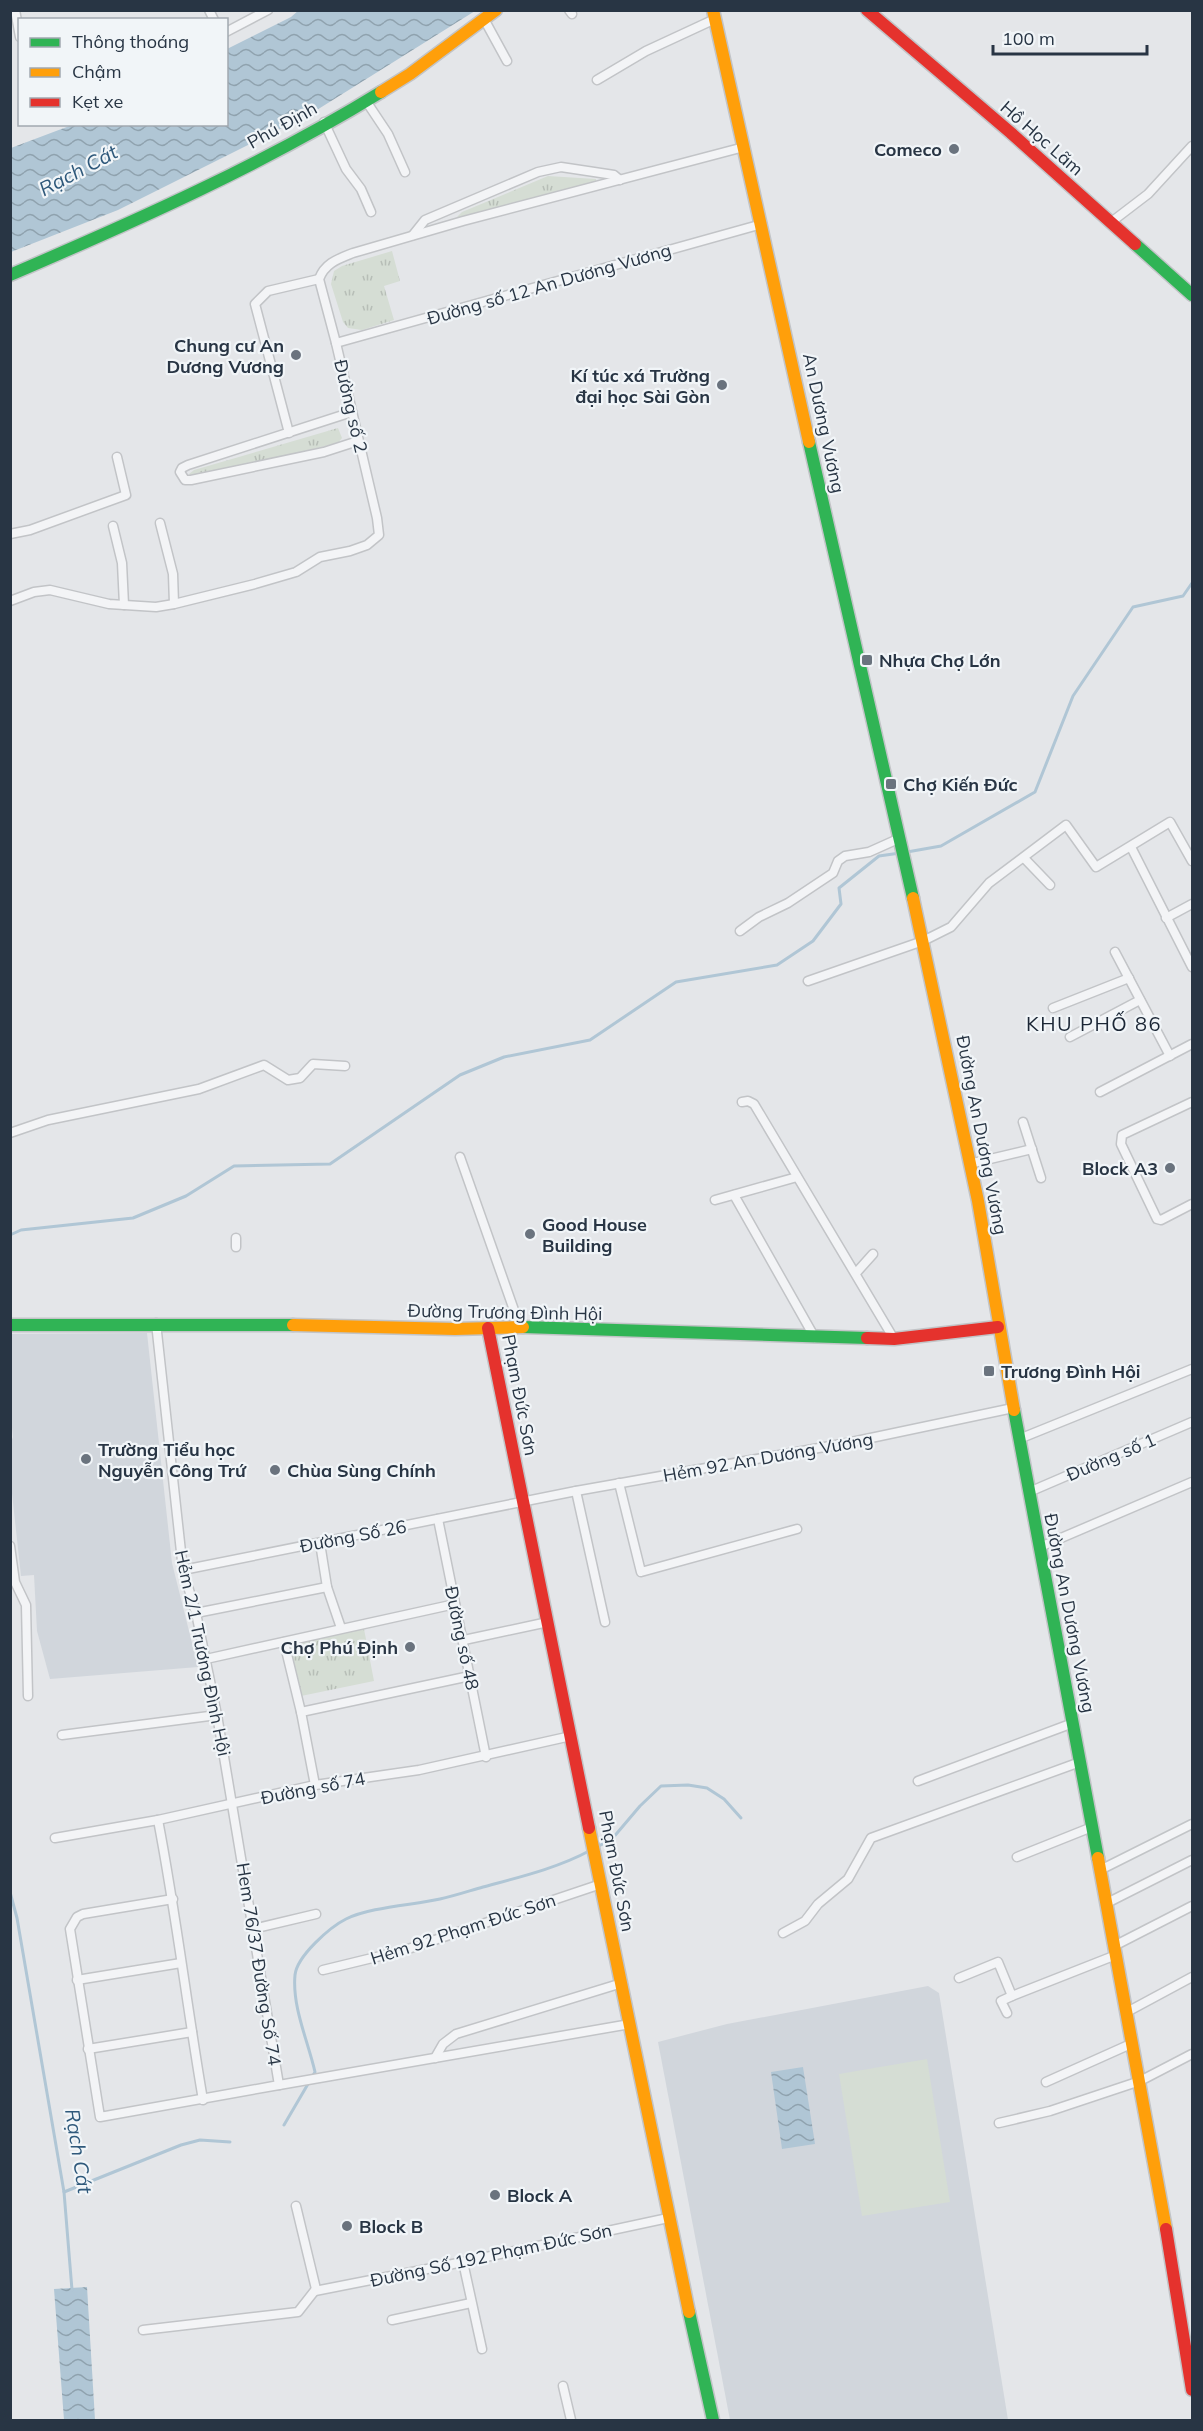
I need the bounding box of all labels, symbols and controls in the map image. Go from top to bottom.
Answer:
legend [18,18,228,126]
scale bar [993,18,1148,56]
text: 100 m [1002,27,1055,50]
text: Thông thoáng [72,30,189,53]
text: Chậm [72,60,121,83]
text: Kẹt xe [72,90,123,113]
street label: Phú Định [243,96,321,154]
street label: Hồ Học Lãm [996,96,1088,180]
water label: Rạch Cát [34,138,122,201]
place label: Comeco [874,138,942,161]
marker: Comeco [947,142,961,156]
street label: Đường số 12 An Dương Vương [424,238,674,330]
place label: Chung cư An Dương Vương [166,334,284,378]
marker: Chung cư An Dương Vương [289,348,303,362]
street label: An Dương Vương [798,351,850,495]
street label: Đường số 2 [329,357,373,455]
place label: Kí túc xá Trường đại học Sài Gòn [571,364,710,408]
marker: Kí túc xá Trường đại học Sài Gòn [715,378,729,392]
place label: Nhựa Chợ Lớn [879,649,1001,672]
marker: Nhựa Chợ Lớn [860,653,874,667]
place label: Chợ Kiến Đức [903,773,1018,796]
marker: Chợ Kiến Đức [884,777,898,791]
district label: KHU PHỐ 86 [1026,1011,1162,1036]
street label: Đường An Dương Vương [951,1033,1013,1237]
place label: Block A3 [1082,1157,1158,1180]
marker: Block A3 [1163,1161,1177,1175]
place label: Good House Building [542,1213,647,1257]
marker: Good House Building [523,1227,537,1241]
street label: Đường Trương Đình Hội [407,1299,603,1325]
street label: Phạm Đức Sơn [497,1332,543,1458]
place label: Trương Đình Hội [1001,1360,1141,1383]
marker: Trương Đình Hội [982,1364,996,1378]
street label: Hẻm 92 An Dương Vương [661,1427,875,1487]
street label: Đường số 1 [1063,1428,1159,1486]
place label: Trường Tiểu học Nguyễn Công Trứ [98,1438,247,1482]
marker: Trường Tiểu học Nguyễn Công Trứ [79,1452,93,1466]
place label: Chùa Sùng Chính [287,1459,436,1482]
marker: Chùa Sùng Chính [268,1463,282,1477]
street label: Đường An Dương Vương [1039,1511,1101,1715]
street label: Đường Số 26 [298,1514,408,1558]
street label: Hẻm 2/1 Trương Đình Hội [170,1548,236,1758]
street label: Đường số 48 [440,1584,484,1692]
place label: Chợ Phú Định [281,1636,398,1659]
marker: Chợ Phú Định [403,1640,417,1654]
street label: Đường số 74 [259,1767,367,1809]
street label: Phạm Đức Sơn [594,1808,640,1934]
street label: Hem 76/37 Đường Số 74 [232,1861,286,2067]
street label: Hẻm 92 Phạm Đức Sơn [367,1888,559,1970]
water label: Rạch Cát [60,2107,98,2196]
place label: Block A [507,2184,573,2207]
marker: Block A [488,2188,502,2202]
place label: Block B [359,2215,423,2238]
street label: Đường Số 192 Phạm Đức Sơn [368,2218,614,2292]
marker: Block B [340,2219,354,2233]

